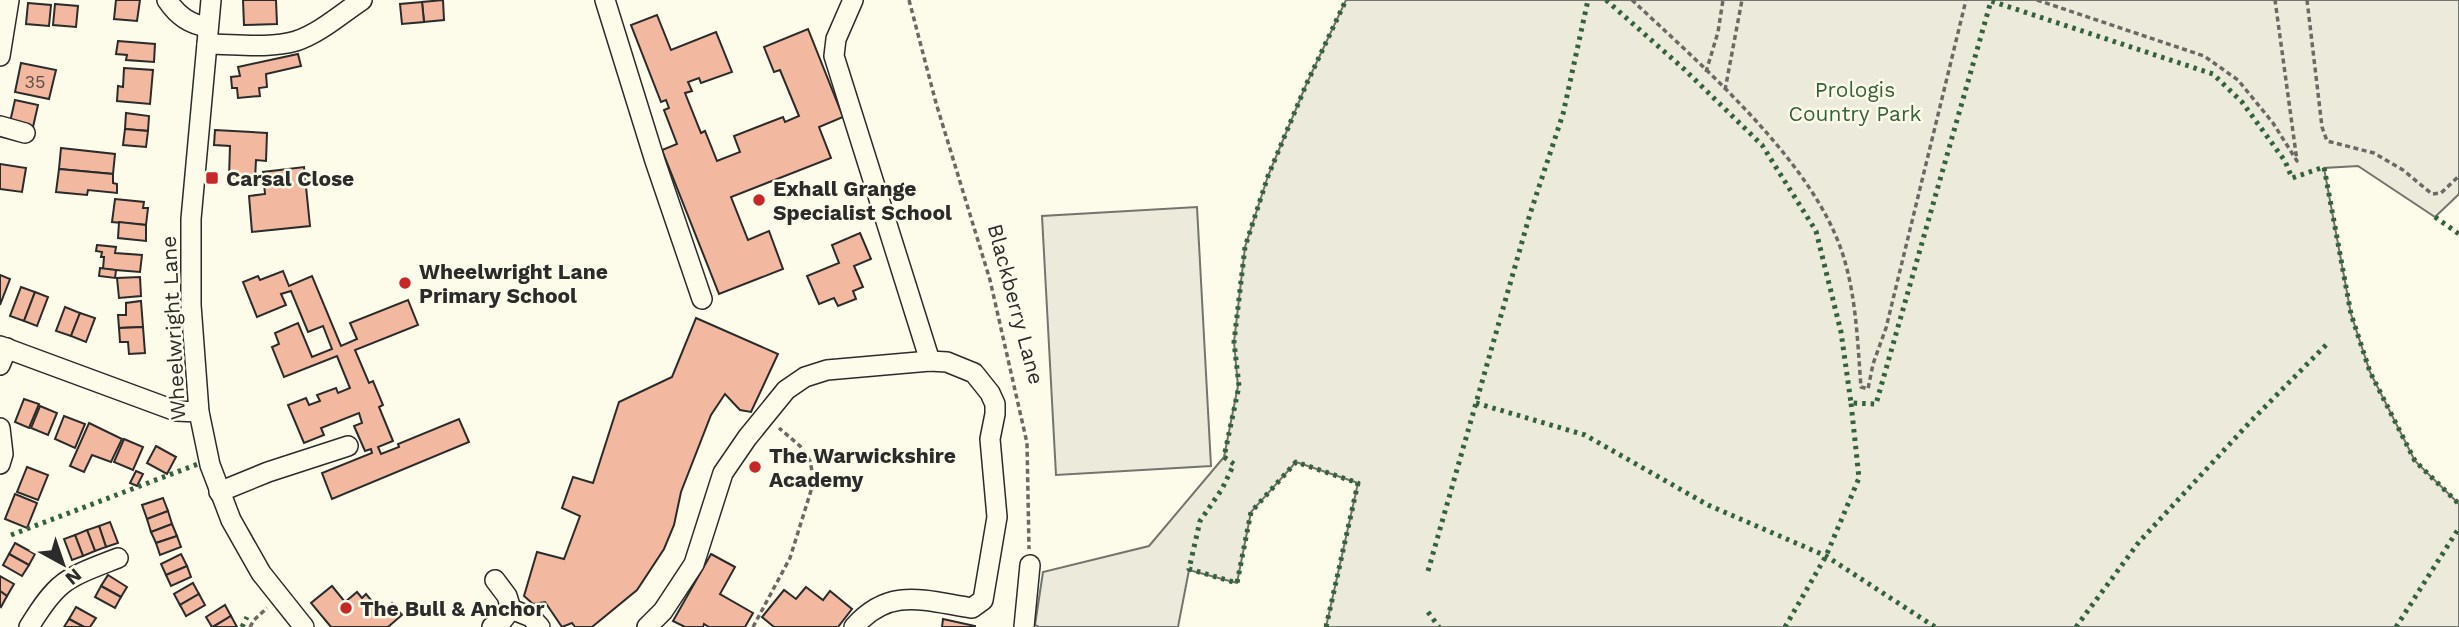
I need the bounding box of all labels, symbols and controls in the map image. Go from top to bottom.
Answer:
house number: 35 [25,71,45,92]
park label: Prologis Country Park [1789,77,1922,126]
place label: Carsal Close [226,166,354,191]
marker: Carsal Close [204,170,220,186]
place label: Exhall Grange Specialist School [773,176,952,225]
marker: Exhall Grange Specialist School [751,192,767,208]
street label: Blackberry Lane [983,221,1049,387]
street label: Wheelwright Lane [156,235,190,421]
place label: Wheelwright Lane Primary School [419,259,608,308]
marker: Wheelwright Lane Primary School [397,275,413,291]
place label: The Warwickshire Academy [769,443,956,492]
marker: The Warwickshire Academy [747,459,763,475]
north arrow [28,529,98,599]
text: N [61,563,86,590]
place label: The Bull & Anchor [360,596,544,621]
marker: The Bull & Anchor [338,600,354,616]

